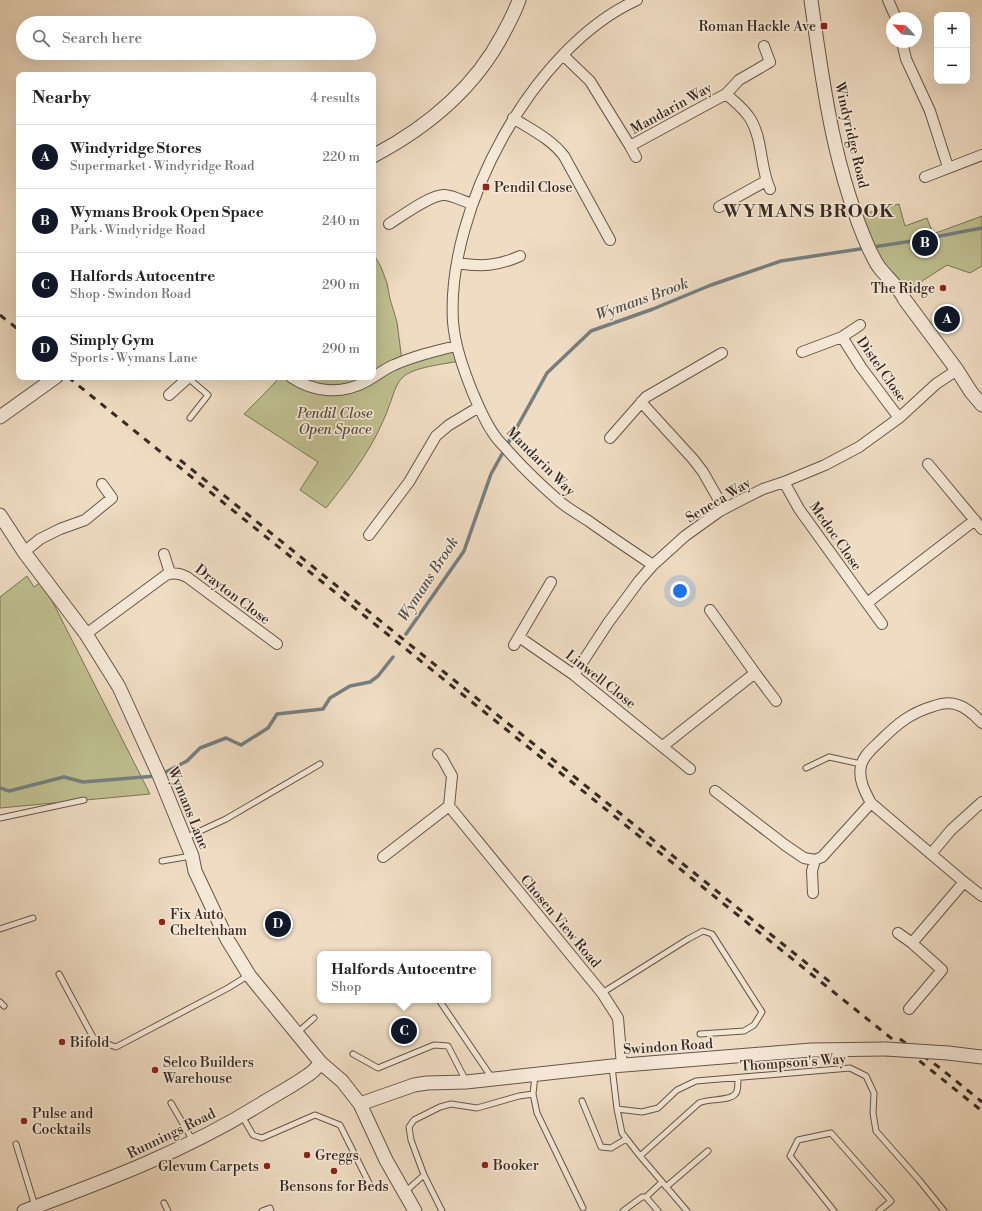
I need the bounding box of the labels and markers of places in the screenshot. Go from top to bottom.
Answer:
place label: Roman Hackle Ave [698,18,816,36]
marker: Roman Hackle Ave [819,21,829,31]
place label: Pendil Close [494,179,573,197]
marker: Pendil Close [481,182,491,192]
pin: B [912,228,938,258]
place label: The Ridge [871,280,935,298]
marker: The Ridge [938,283,948,293]
pin: A [934,304,960,334]
place label: Fix Auto Cheltenham [170,906,247,940]
pin: D [265,909,291,939]
marker: Fix Auto Cheltenham [157,917,167,927]
pin: C [391,1016,417,1046]
place label: Bifold [69,1034,109,1052]
marker: Bifold [57,1037,67,1047]
place label: Selco Builders Warehouse [162,1054,254,1088]
marker: Selco Builders Warehouse [150,1065,160,1075]
place label: Pulse and Cocktails [32,1105,93,1139]
marker: Pulse and Cocktails [19,1116,29,1126]
place label: Greggs [315,1147,359,1165]
marker: Greggs [302,1150,312,1160]
place label: Booker [492,1157,539,1175]
place label: Glevum Carpets [158,1158,259,1176]
marker: Booker [480,1160,490,1170]
marker: Glevum Carpets [262,1161,272,1171]
marker: Bensons for Beds [329,1166,339,1176]
place label: Bensons for Beds [278,1178,389,1196]

